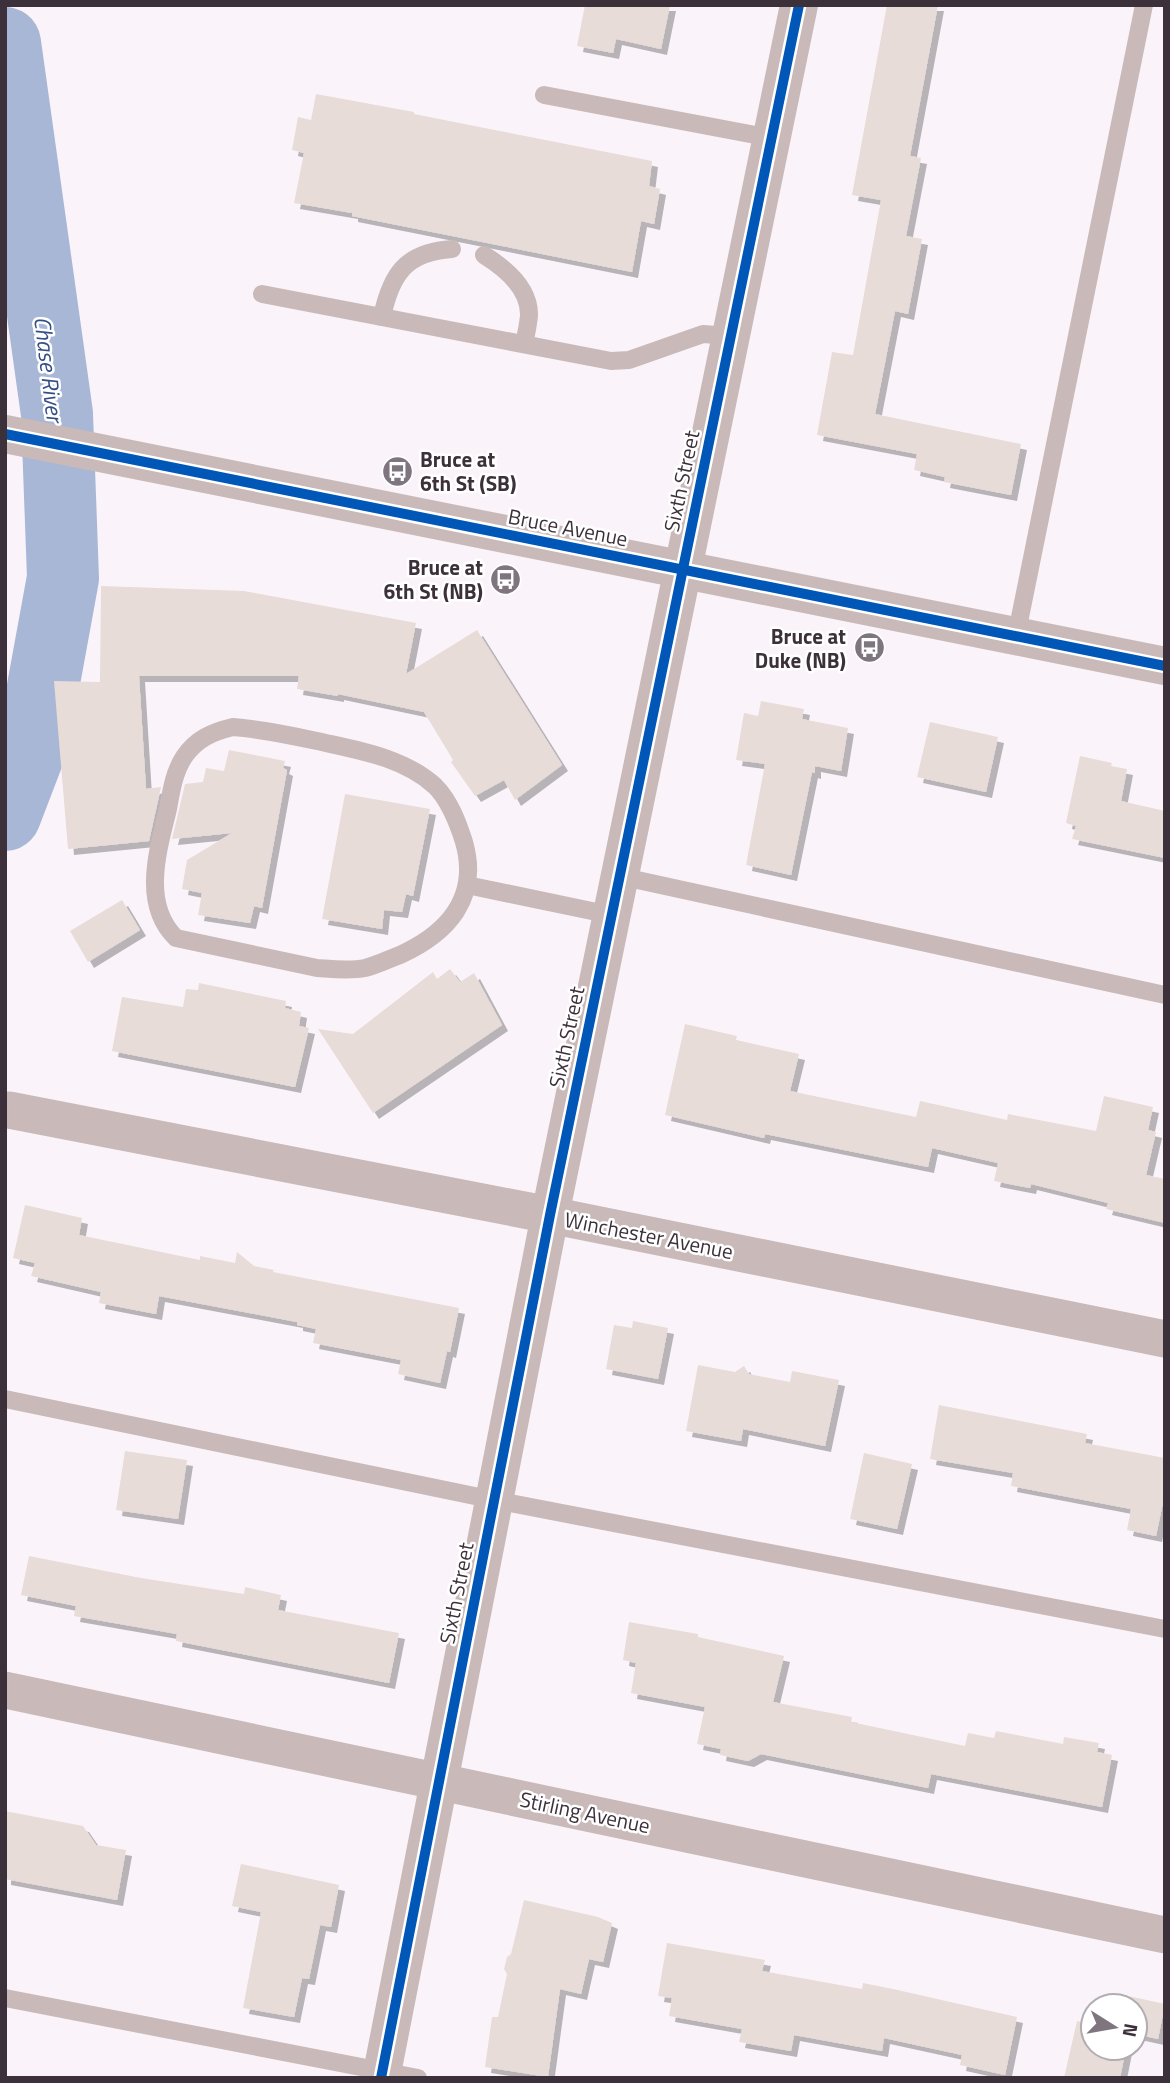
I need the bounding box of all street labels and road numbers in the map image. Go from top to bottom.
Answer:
street label: Sixth Street [655,427,707,535]
street label: Bruce Avenue [505,500,631,554]
street label: Sixth Street [540,983,592,1091]
street label: Winchester Avenue [562,1203,736,1267]
street label: Sixth Street [430,1539,482,1647]
street label: Stirling Avenue [517,1783,653,1841]

